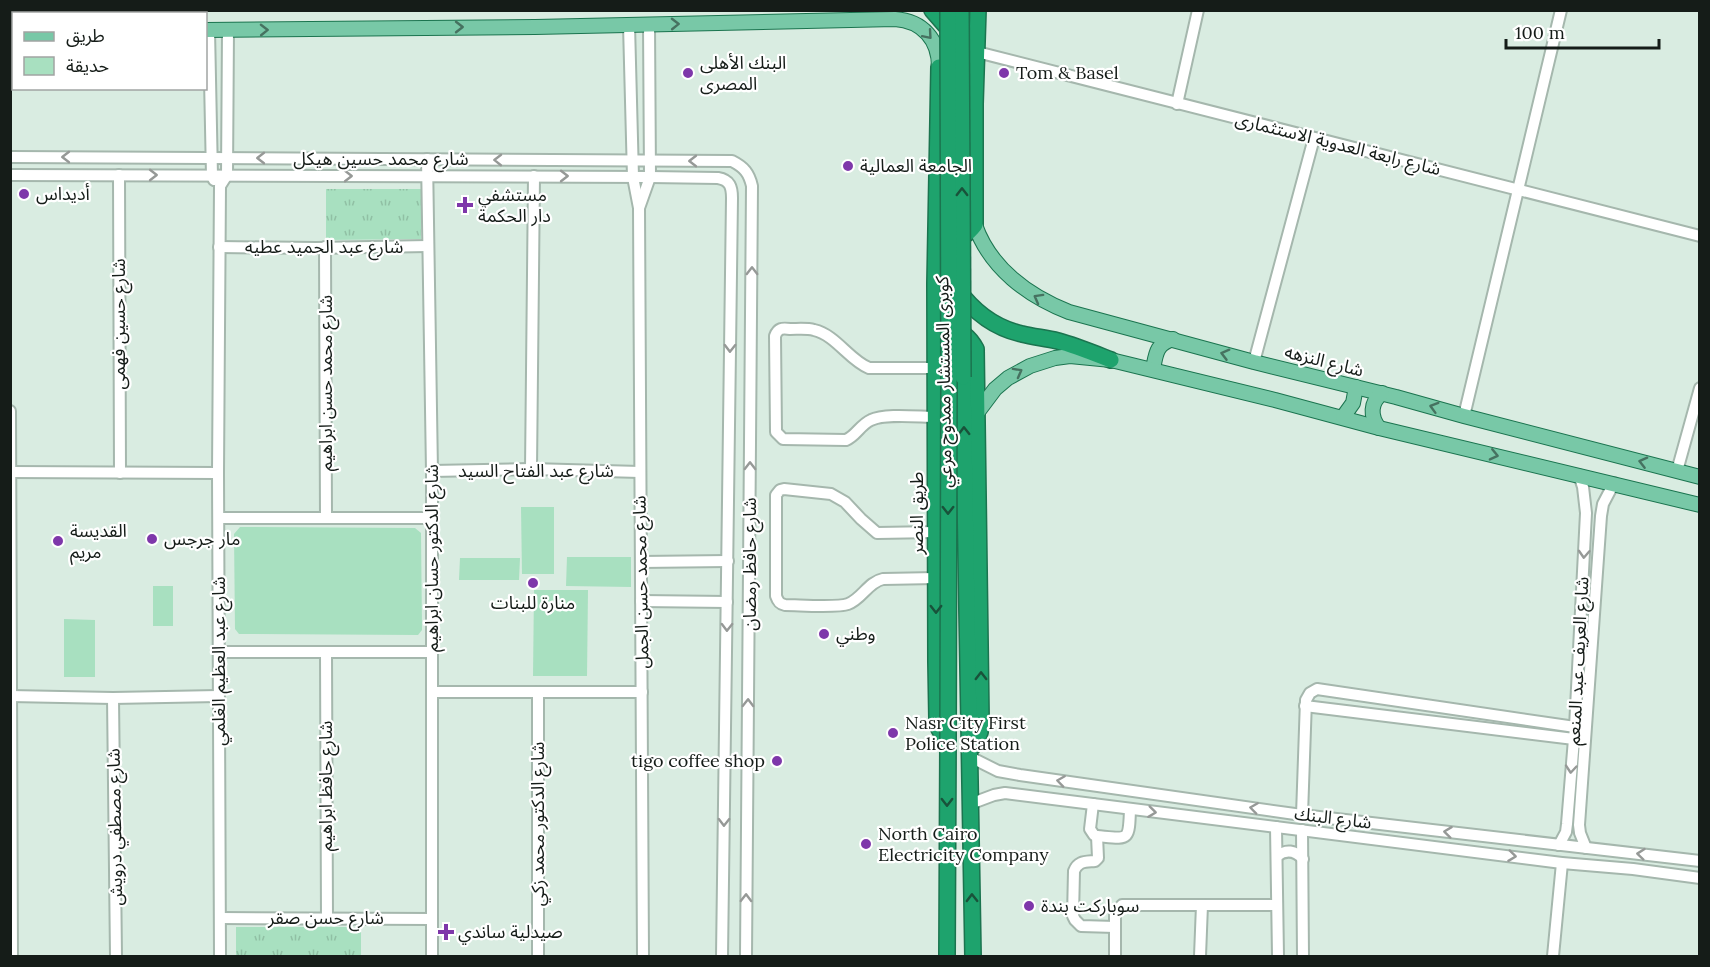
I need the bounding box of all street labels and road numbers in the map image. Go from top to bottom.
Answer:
street label: شارع رابعة العدوية الاستثمارى [1232,107,1443,183]
street label: شارع محمد حسين هيكل [293,147,469,173]
street label: شارع عبد الحميد عطيه [245,235,403,261]
street label: شارع حسين فهمى [107,258,133,390]
street label: كوبرى المستشار ممدوح مرعي [930,275,959,488]
street label: شارع محمد حسن ابراهيم [314,295,340,471]
street label: شارع النزهه [1282,340,1366,384]
street label: شارع عبد الفتاح السيد [458,459,614,485]
street label: شارع الدكتور حسان ابراهيم [420,464,446,652]
street label: طريق النصر [905,472,928,555]
street label: شارع محمد حسن الجمل [627,495,657,669]
street label: شارع حافظ رمضان [738,497,764,631]
street label: شارع عبد العظيم الغلمي [207,576,233,746]
street label: شارع العريف عبد المنعم [1562,576,1596,746]
street label: شارع حافظ ابراهيم [314,721,340,851]
street label: شارع الدكتور محمد زكي [526,742,552,906]
street label: شارع مصطفي درويش [102,748,130,906]
street label: شارع البنك [1293,801,1373,837]
street label: شارع حسن صقر [267,906,384,932]

